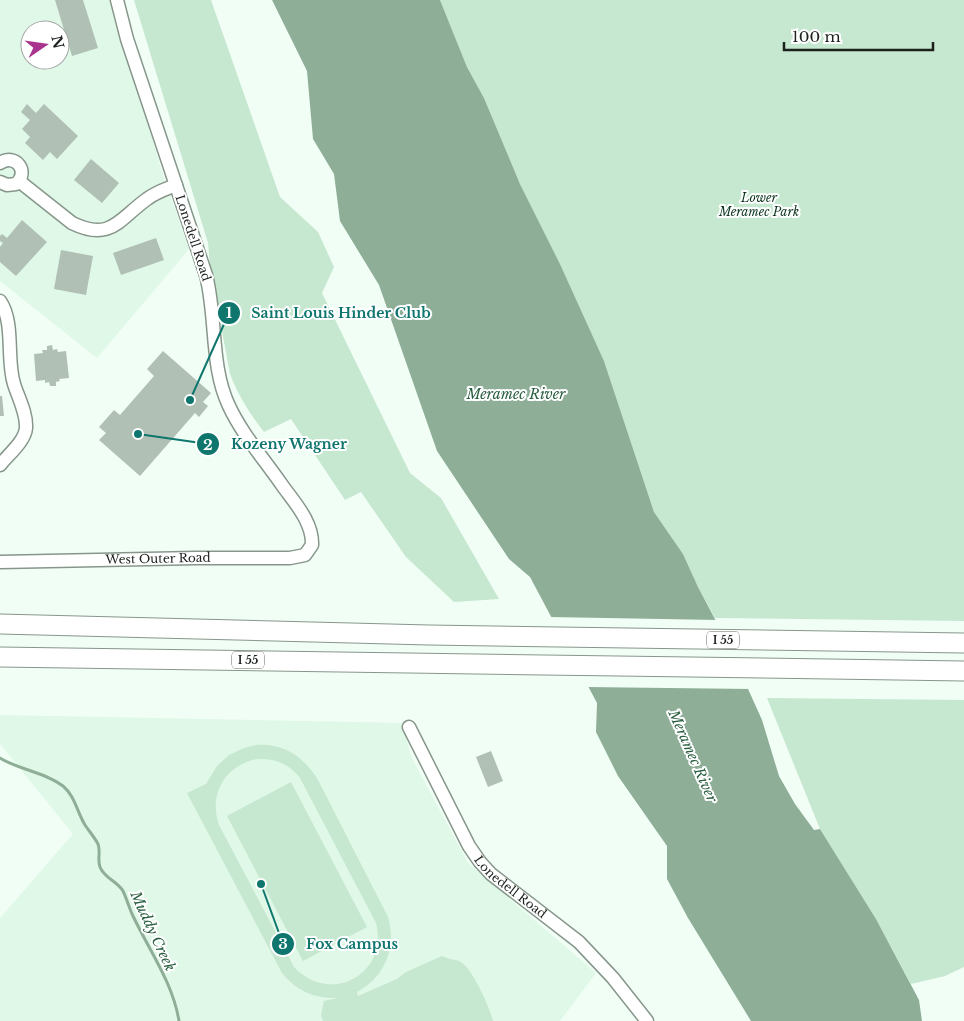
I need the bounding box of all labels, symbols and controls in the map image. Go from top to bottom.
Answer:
north arrow [20,20,70,70]
scale bar [784,20,933,52]
text: 100 m [792,27,841,46]
text: N [47,34,68,51]
park label: Lower Meramec Park [718,190,799,219]
street label: Lonedell Road [172,193,214,283]
callout: Saint Louis Hinder Club [216,298,441,327]
text: 1 [226,303,233,322]
text: Saint Louis Hinder Club [251,304,431,322]
water label: Meramec River [465,385,566,403]
callout: Kozeny Wagner [196,430,358,459]
text: 2 [203,435,213,454]
text: Kozeny Wagner [231,435,347,453]
street label: West Outer Road [104,550,211,567]
road number: I 55 [707,632,739,648]
road number: I 55 [232,652,264,668]
water label: Meramec River [664,706,722,805]
street label: Lonedell Road [471,853,550,921]
water label: Muddy Creek [126,887,179,974]
callout: Fox Campus [271,929,408,958]
text: 3 [278,934,288,953]
text: Fox Campus [306,935,398,953]

